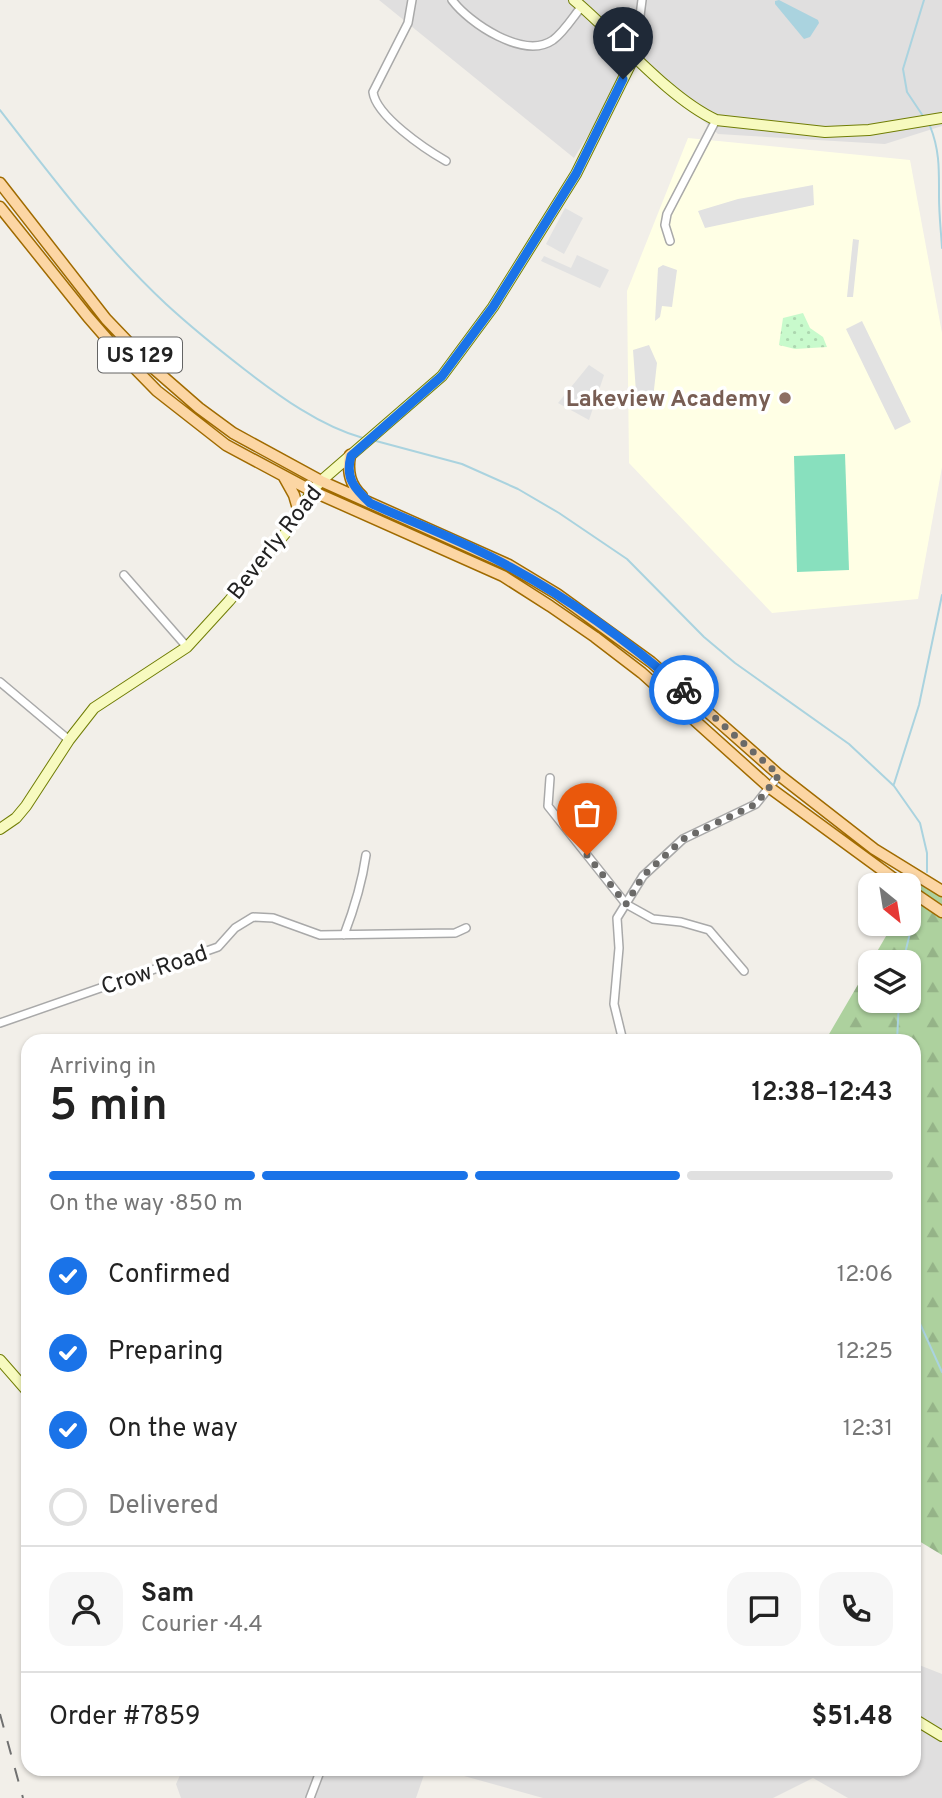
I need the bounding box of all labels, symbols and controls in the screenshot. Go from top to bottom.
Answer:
pin [593,7,653,79]
icon: home [604,18,642,56]
road number: US 129 [98,338,182,372]
place label: Lakeview Academy [566,386,771,415]
marker: Lakeview Academy [777,390,793,406]
street label: Beverly Road [222,481,330,607]
courier [649,655,719,725]
icon: bike [665,671,703,709]
pin [557,783,617,855]
icon: bag [568,794,606,832]
north arrow [858,873,920,936]
map controls [858,873,921,1013]
street label: Crow Road [98,940,212,1003]
button: layers [858,950,921,1013]
text: Arriving in [49,1053,156,1082]
text: 12:38–12:43 [752,1077,893,1110]
text: 5 min [49,1078,168,1137]
text: On the way · 850 m [49,1190,243,1219]
icon: check [49,1257,87,1295]
text: Confirmed [108,1259,231,1292]
text: 12:06 [837,1261,893,1290]
icon: check [49,1334,87,1372]
text: Preparing [108,1336,223,1369]
text: 12:25 [837,1338,893,1367]
icon: check [49,1411,87,1449]
text: On the way [108,1413,238,1446]
text: 12:31 [843,1415,893,1444]
text: Delivered [108,1490,219,1523]
button: person [49,1572,123,1646]
button: chat [727,1572,801,1646]
button: phone [819,1572,893,1646]
text: Sam [141,1578,194,1611]
text: Courier · 4.4 [141,1611,263,1640]
text: Order #7859 [49,1701,200,1734]
text: $51.48 [812,1701,893,1734]

